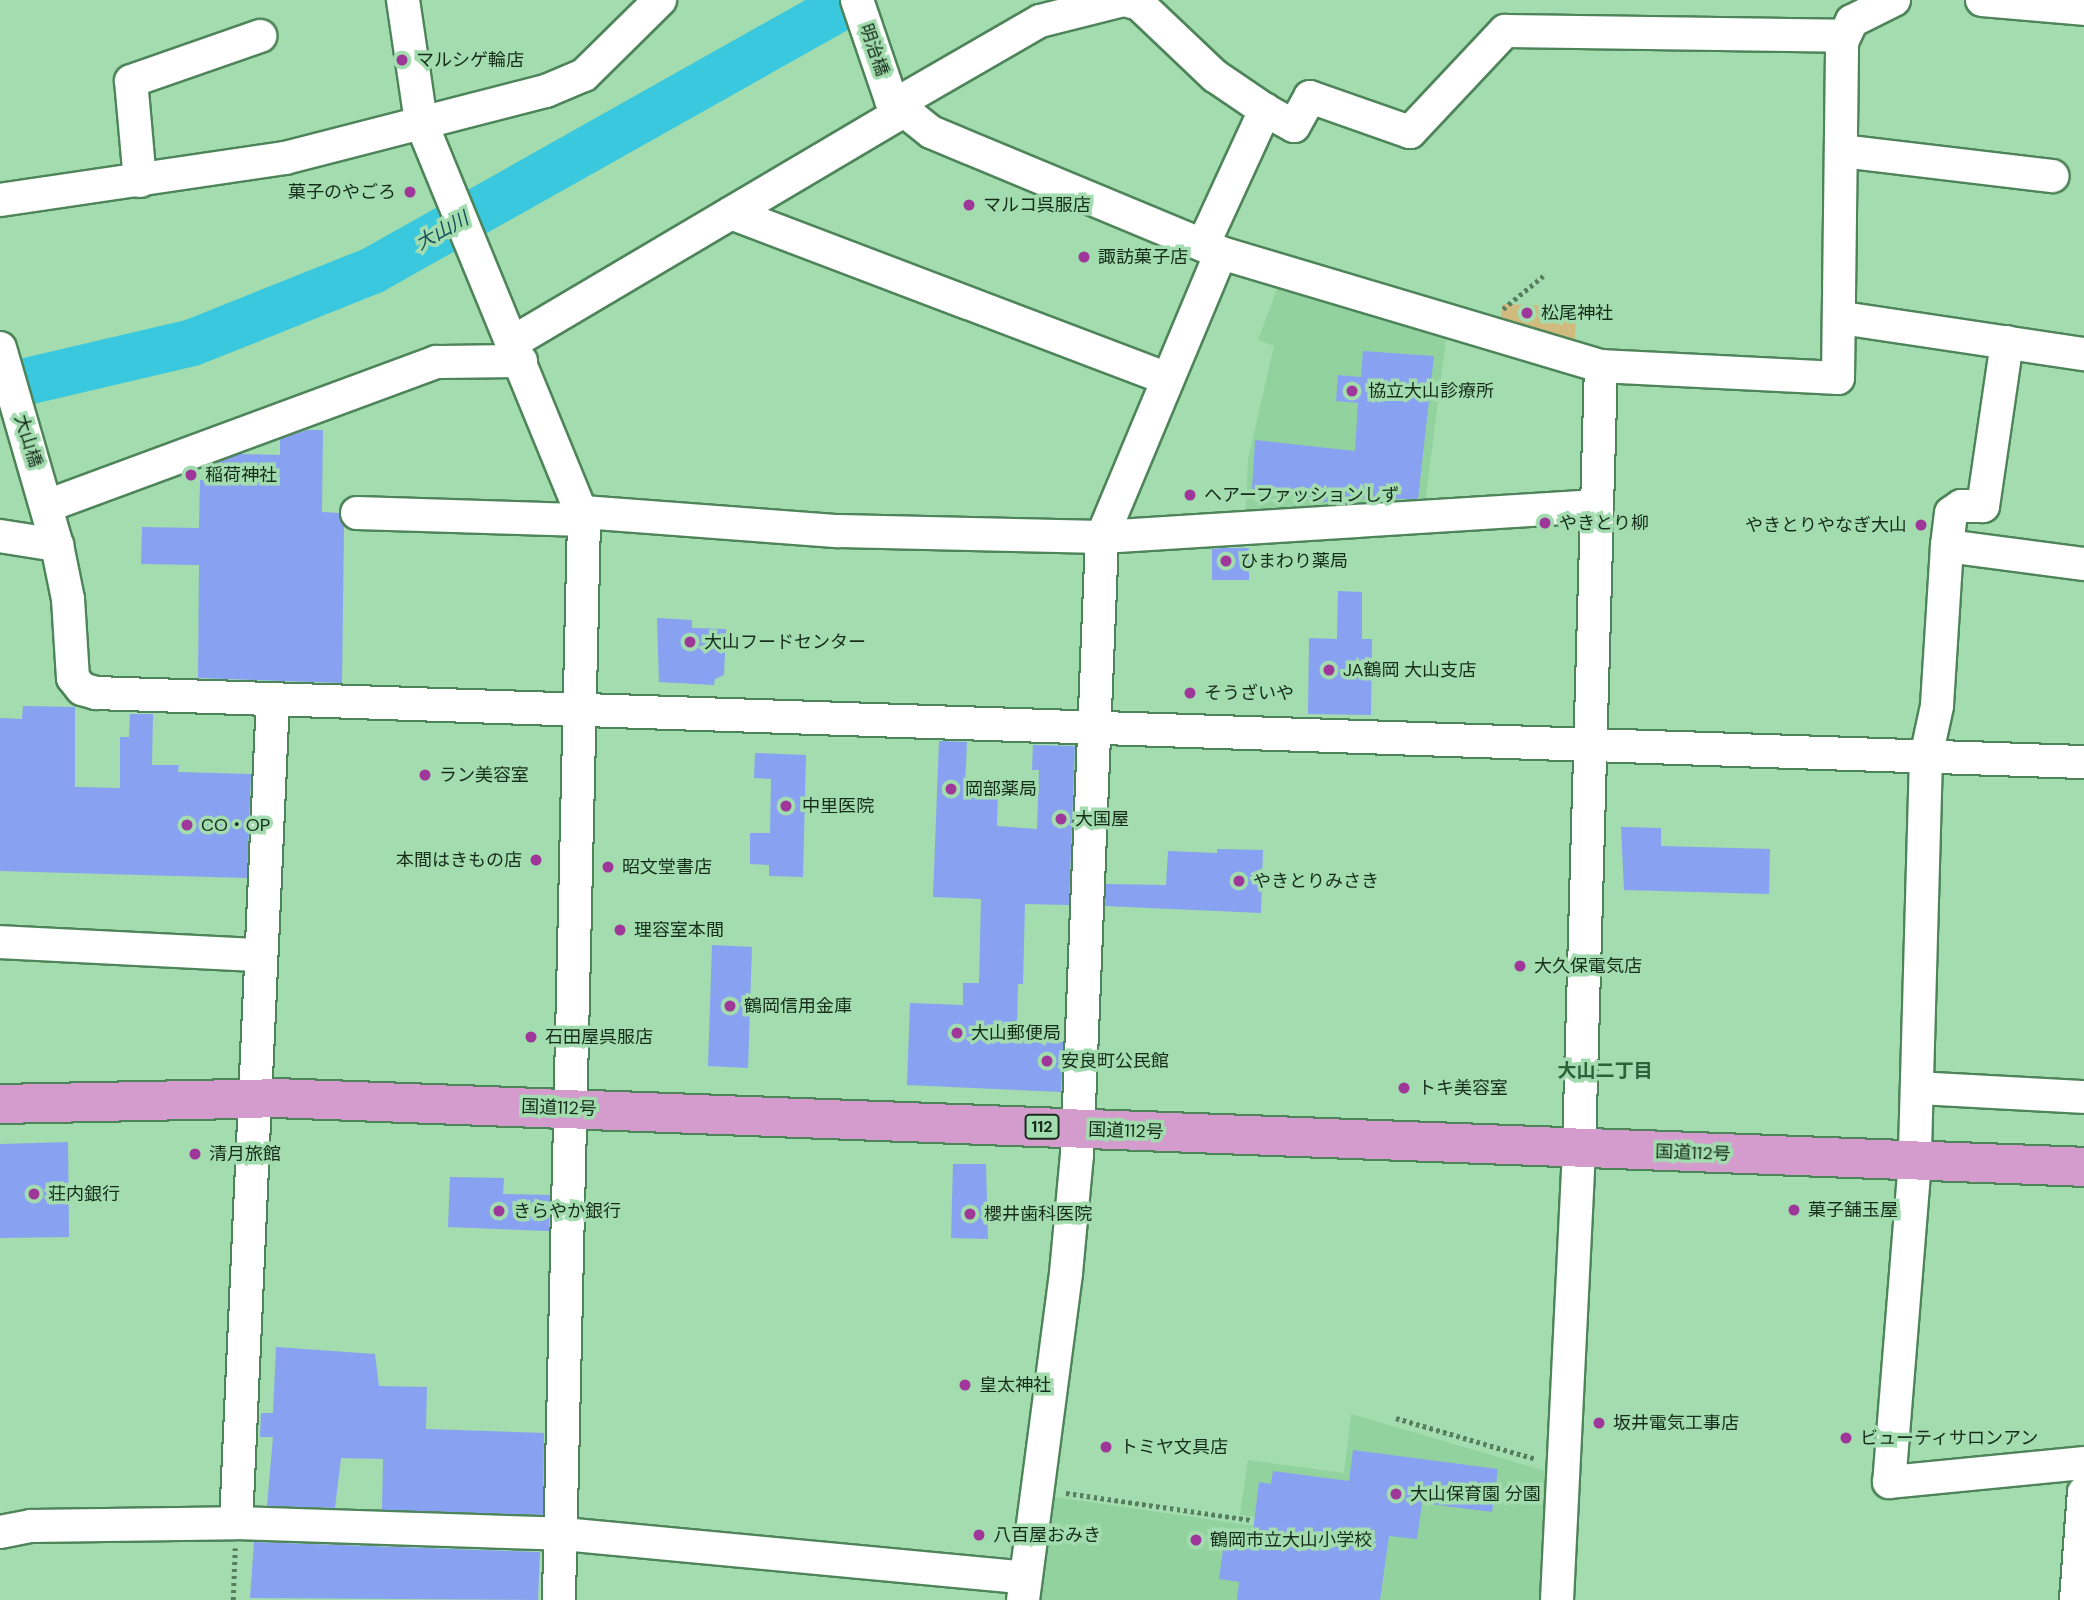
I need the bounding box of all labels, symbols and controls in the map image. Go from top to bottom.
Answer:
street label: 明治橋 [855,21,893,79]
place label: マルシゲ輪店 [416,49,524,71]
marker: マルシゲ輪店 [394,52,410,68]
place label: 菓子のやごろ [288,181,396,203]
marker: 菓子のやごろ [402,184,418,200]
place label: マルコ呉服店 [983,194,1091,216]
marker: マルコ呉服店 [961,197,977,213]
water label: 大山川 [412,207,472,255]
place label: 諏訪菓子店 [1098,246,1188,268]
marker: 諏訪菓子店 [1076,249,1092,265]
place label: 松尾神社 [1541,302,1613,324]
marker: 松尾神社 [1519,305,1535,321]
place label: 協立大山診療所 [1368,380,1494,402]
marker: 協立大山診療所 [1342,381,1362,401]
street label: 大山橋 [10,412,46,470]
place label: 稲荷神社 [205,464,277,486]
marker: 稲荷神社 [183,467,199,483]
place label: ヘアーファッションしず [1204,484,1401,506]
marker: ヘアーファッションしず [1182,487,1198,503]
place label: やきとり柳 [1559,512,1649,534]
place label: やきとりやなぎ大山 [1745,514,1907,536]
marker: やきとり柳 [1537,515,1553,531]
marker: やきとりやなぎ大山 [1913,517,1929,533]
place label: ひまわり薬局 [1240,550,1348,572]
marker: ひまわり薬局 [1218,553,1234,569]
place label: 大山フードセンター [704,631,866,653]
marker: 大山フードセンター [682,634,698,650]
place label: JA鶴岡 大山支店 [1343,659,1476,681]
marker: JA鶴岡 大山支店 [1321,662,1337,678]
place label: そうざいや [1204,682,1294,704]
marker: そうざいや [1182,685,1198,701]
place label: ラン美容室 [439,764,529,786]
marker: ラン美容室 [417,767,433,783]
place label: 岡部薬局 [965,778,1037,800]
marker: 岡部薬局 [943,781,959,797]
place label: 中里医院 [802,795,874,817]
marker: 中里医院 [776,796,796,816]
place label: 大国屋 [1075,808,1129,830]
marker: 大国屋 [1053,811,1069,827]
place label: CO・OP [201,814,270,836]
marker: CO・OP [179,817,195,833]
place label: 本間はきもの店 [396,849,522,871]
marker: 本間はきもの店 [528,852,544,868]
place label: 昭文堂書店 [622,856,712,878]
marker: 昭文堂書店 [600,859,616,875]
place label: やきとりみさき [1253,870,1379,892]
marker: やきとりみさき [1231,873,1247,889]
place label: 理容室本間 [634,919,724,941]
marker: 理容室本間 [612,922,628,938]
place label: 大久保電気店 [1534,955,1642,977]
marker: 大久保電気店 [1512,958,1528,974]
place label: 鶴岡信用金庫 [744,995,852,1017]
marker: 鶴岡信用金庫 [722,998,738,1014]
place label: 大山郵便局 [971,1022,1061,1044]
marker: 大山郵便局 [949,1025,965,1041]
place label: 石田屋呉服店 [545,1026,653,1048]
marker: 石田屋呉服店 [523,1029,539,1045]
place label: 安良町公民館 [1061,1050,1169,1072]
marker: 安良町公民館 [1039,1053,1055,1069]
district label: 大山二丁目 [1558,1060,1652,1082]
place label: トキ美容室 [1418,1077,1508,1099]
marker: トキ美容室 [1396,1080,1412,1096]
street label: 国道112号 [521,1096,597,1120]
road number: 112 [1024,1114,1060,1140]
street label: 国道112号 [1088,1119,1164,1143]
street label: 国道112号 [1655,1141,1731,1165]
place label: 清月旅館 [209,1143,281,1165]
marker: 清月旅館 [187,1146,203,1162]
place label: 荘内銀行 [48,1183,120,1205]
marker: 荘内銀行 [26,1186,42,1202]
place label: 菓子舗玉屋 [1808,1199,1898,1221]
place label: きらやか銀行 [513,1200,621,1222]
marker: 菓子舗玉屋 [1786,1202,1802,1218]
marker: きらやか銀行 [491,1203,507,1219]
place label: 櫻井歯科医院 [984,1203,1092,1225]
marker: 櫻井歯科医院 [962,1206,978,1222]
place label: 皇太神社 [979,1374,1051,1396]
marker: 皇太神社 [957,1377,973,1393]
place label: 坂井電気工事店 [1613,1412,1739,1434]
marker: 坂井電気工事店 [1591,1415,1607,1431]
place label: ビューティサロンアン [1860,1427,2040,1449]
marker: ビューティサロンアン [1838,1430,1854,1446]
place label: トミヤ文具店 [1120,1436,1228,1458]
marker: トミヤ文具店 [1098,1439,1114,1455]
place label: 大山保育園 分園 [1410,1483,1541,1505]
marker: 大山保育園 分園 [1388,1486,1404,1502]
place label: 八百屋おみき [993,1524,1101,1546]
marker: 八百屋おみき [971,1527,987,1543]
place label: 鶴岡市立大山小学校 [1210,1529,1372,1551]
marker: 鶴岡市立大山小学校 [1188,1532,1204,1548]

